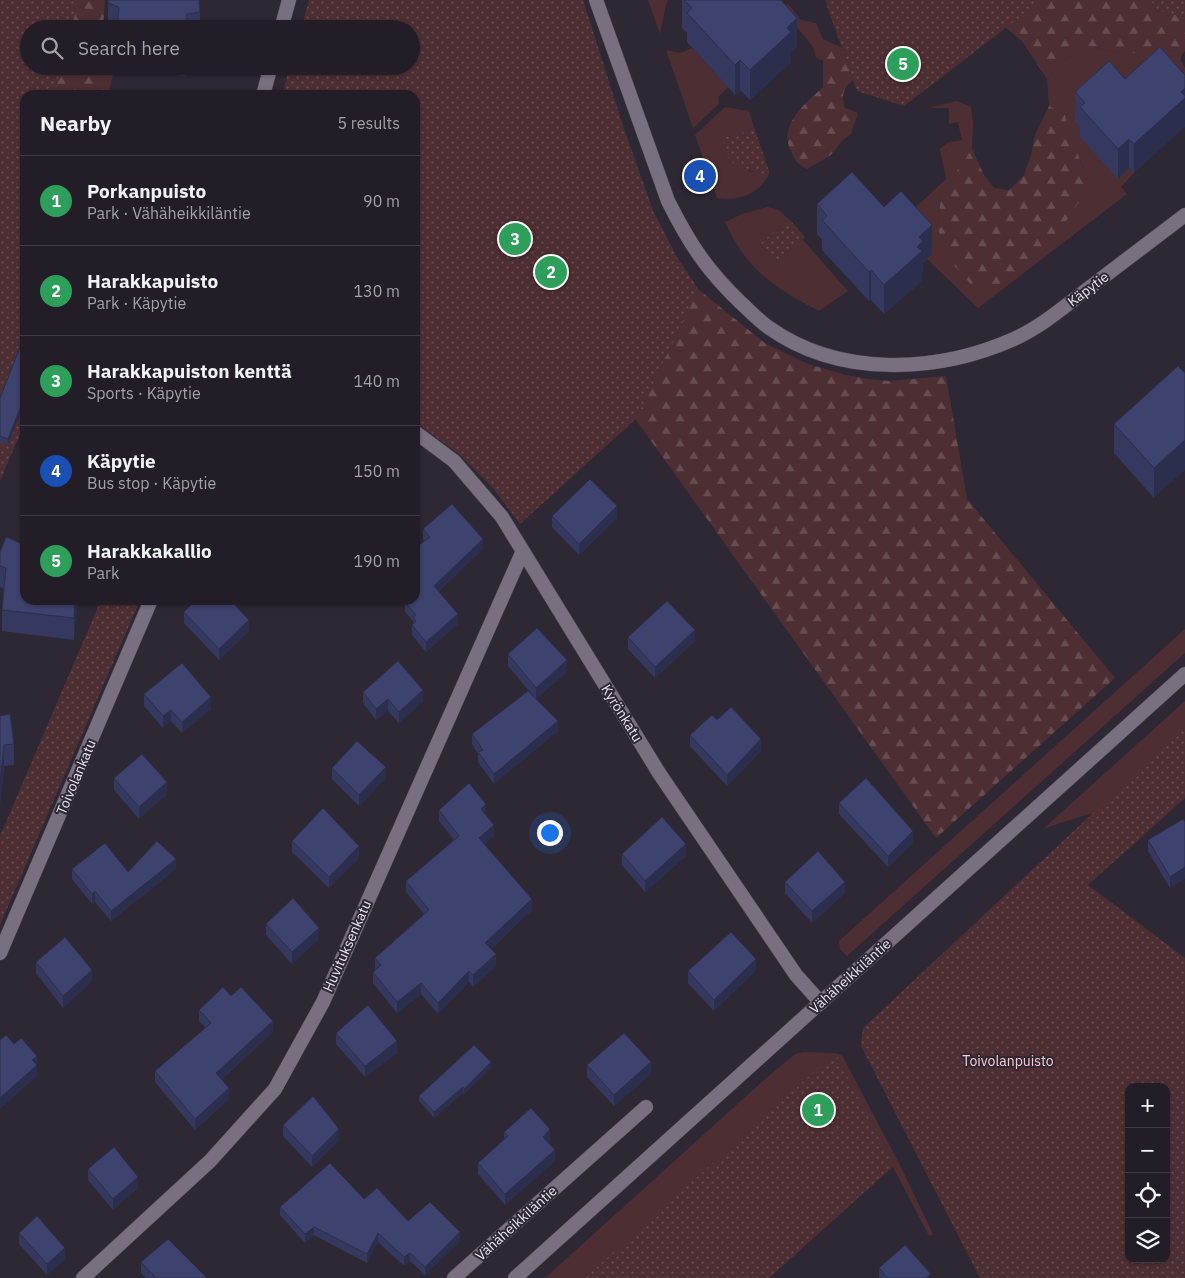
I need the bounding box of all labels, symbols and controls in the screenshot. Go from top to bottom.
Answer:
search box [20,20,420,75]
icon: search [38,34,66,62]
text: Search here [78,36,180,60]
pin: 5 [887,45,919,83]
text: Nearby [40,109,111,137]
text: 5 results [337,113,400,133]
pin: 4 [684,157,716,195]
text: Porkanpuisto [87,179,206,203]
text: 1 [51,191,61,211]
text: 90 m [363,191,400,211]
text: Park · Vähäheikkiläntie [87,203,251,223]
pin: 3 [499,220,531,258]
pin: 2 [535,253,567,291]
street label: Käpytie [1064,267,1113,310]
text: Harakkapuisto [87,269,218,293]
text: 2 [51,281,61,301]
text: 130 m [353,281,400,301]
text: Park · Käpytie [87,293,186,313]
text: Harakkapuiston kenttä [87,359,292,383]
text: 3 [51,371,61,391]
text: 140 m [353,371,400,391]
text: Sports · Käpytie [87,383,201,403]
text: Käpytie [87,449,156,473]
text: 4 [51,461,61,481]
text: 150 m [353,461,400,481]
text: Bus stop · Käpytie [87,473,216,493]
text: Harakkakallio [87,539,212,563]
text: 5 [51,551,61,571]
text: 190 m [353,551,400,571]
text: Park [87,563,119,583]
street label: Kyrönkatu [597,681,647,745]
street label: Toivolankatu [52,737,100,817]
your location [537,820,563,846]
street label: Huvituksenkatu [319,897,375,995]
street label: Vähäheikkiläntie [805,934,895,1017]
park label: Toivolanpuisto [962,1052,1054,1070]
map controls [1125,1083,1170,1263]
button: + [1125,1083,1170,1128]
pin: 1 [802,1091,834,1129]
button: − [1125,1128,1170,1173]
button: locate [1125,1173,1170,1218]
street label: Vähäheikkiläntie [471,1181,561,1264]
button: layers [1125,1218,1170,1263]

